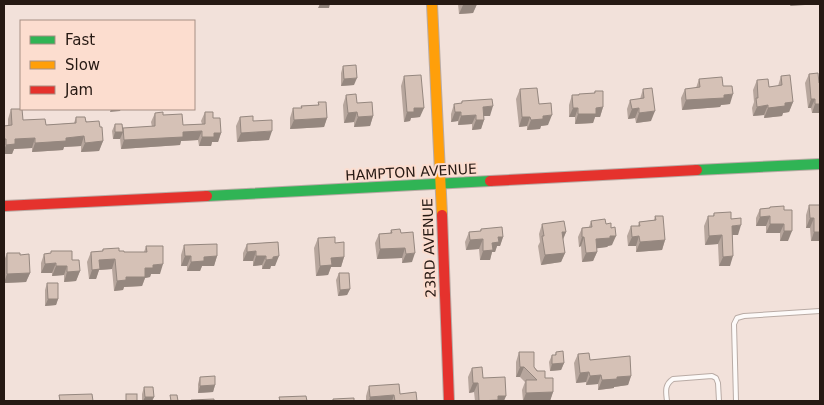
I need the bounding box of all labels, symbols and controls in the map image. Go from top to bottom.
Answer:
legend [20,20,195,110]
text: Fast [65,31,95,49]
text: Slow [65,56,100,74]
text: Jam [64,81,93,99]
street label: HAMPTON AVENUE [345,161,477,183]
street label: 23RD AVENUE [419,198,439,298]

